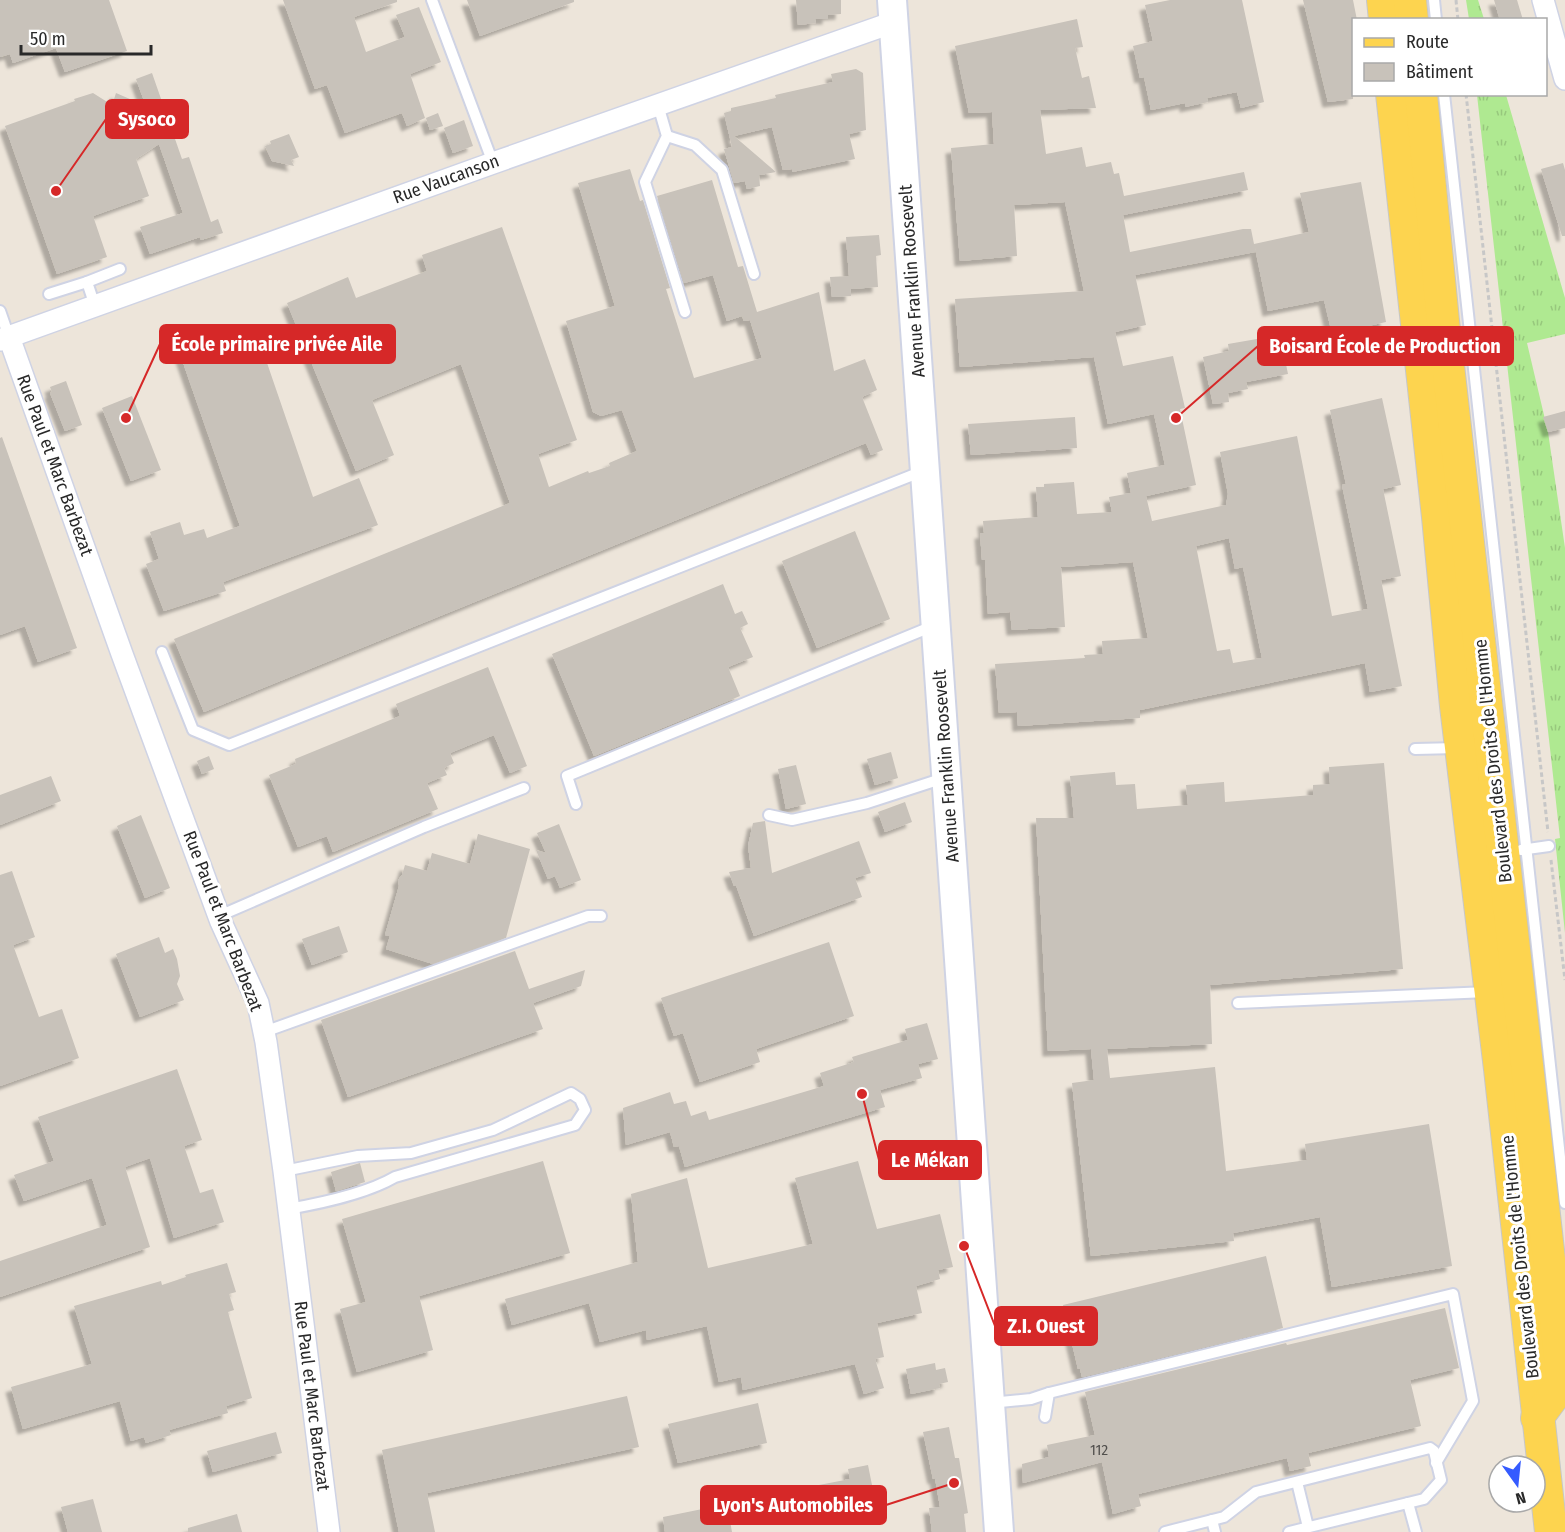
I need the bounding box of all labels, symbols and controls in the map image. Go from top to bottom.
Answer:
scale bar [21,18,152,56]
legend [1352,18,1547,96]
text: 50 m [30,28,66,50]
text: Route [1406,31,1449,53]
text: Bâtiment [1406,61,1473,83]
callout: Sysoco [106,100,188,138]
text: Sysoco [118,107,176,131]
street label: Rue Vaucanson [390,150,502,208]
street label: Avenue Franklin Roosevelt [894,184,930,378]
callout: École primaire privée Aile [160,325,395,363]
callout: Boisard École de Production [1258,327,1513,365]
text: École primaire privée Aile [171,331,383,356]
text: Boisard École de Production [1269,333,1501,358]
street label: Rue Paul et Marc Barbezat [12,371,98,559]
street label: Boulevard des Droits de l'Homme [1469,638,1517,884]
street label: Avenue Franklin Roosevelt [928,669,964,863]
street label: Rue Paul et Marc Barbezat [178,828,268,1014]
street label: Boulevard des Droits de l'Homme [1496,1134,1544,1380]
callout: Le Mékan [879,1141,981,1179]
text: Le Mékan [891,1148,969,1172]
street label: Rue Paul et Marc Barbezat [289,1300,335,1492]
callout: Z.I. Ouest [995,1307,1097,1345]
text: Z.I. Ouest [1007,1314,1086,1338]
house number: 112 [1090,1441,1108,1459]
north arrow [1487,1454,1547,1514]
callout: Lyon's Automobiles [701,1486,886,1524]
text: N [1514,1488,1528,1508]
text: Lyon's Automobiles [713,1493,873,1517]

